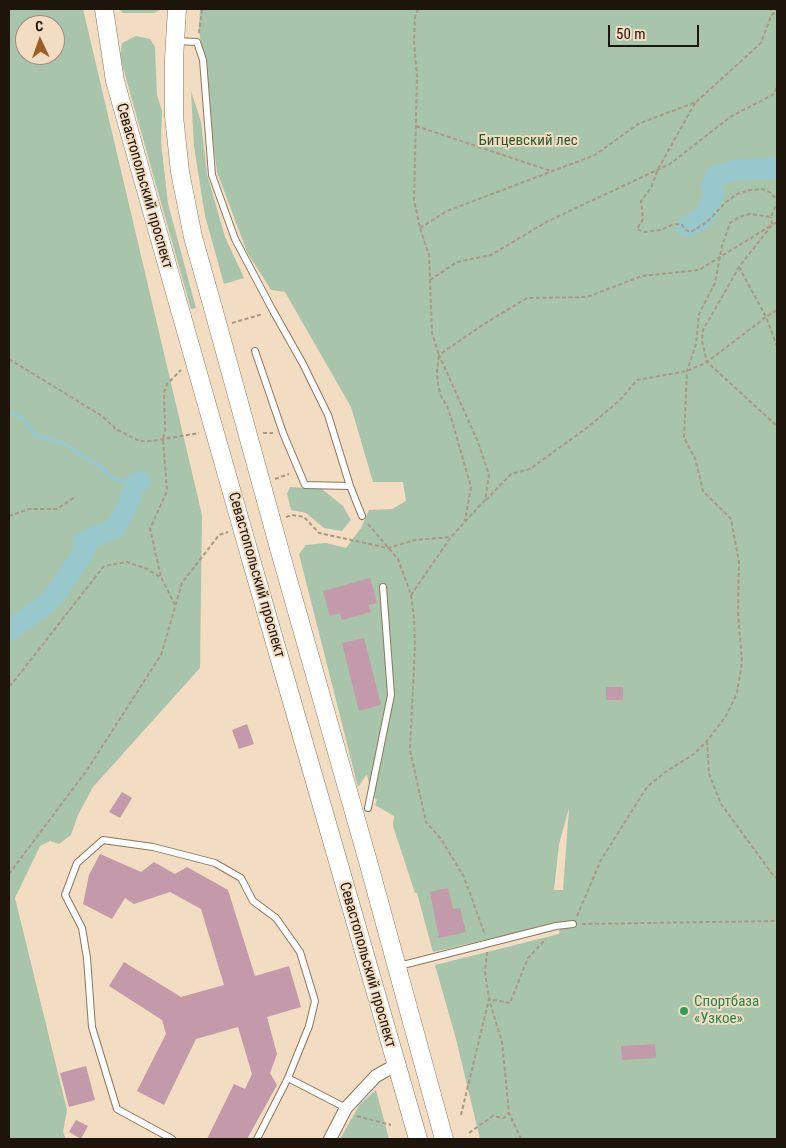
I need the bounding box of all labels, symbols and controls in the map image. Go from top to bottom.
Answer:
north arrow [15,15,65,65]
scale bar [611,15,702,47]
text: С [35,18,44,34]
text: 50 m [616,25,646,43]
street label: Севастопольский проспект [112,101,176,271]
park label: Битцевский лес [478,132,578,150]
street label: Севастопольский проспект [224,490,288,660]
street label: Севастопольский проспект [335,880,399,1050]
place label: Спортбаза «Узкое» [694,993,759,1028]
marker: Спортбаза «Узкое» [678,1005,690,1017]

